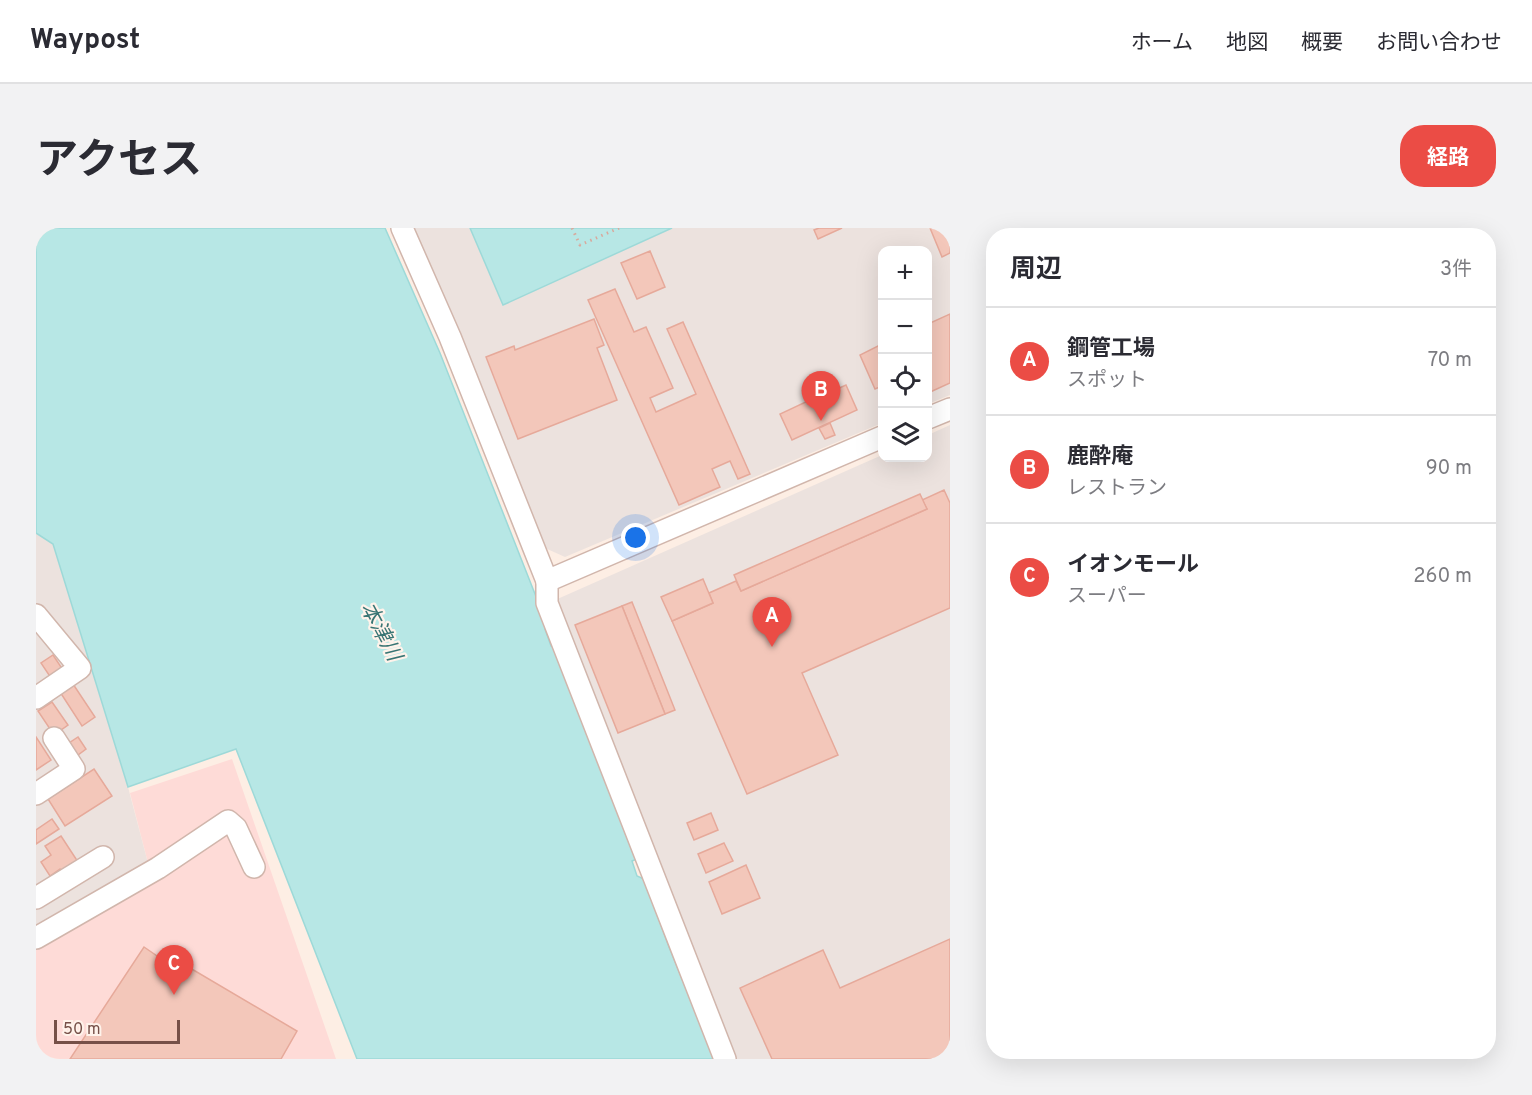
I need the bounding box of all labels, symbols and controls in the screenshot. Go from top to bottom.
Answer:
text: Waypost [30,23,140,59]
text: ホーム [1131,30,1193,57]
text: 地図 [1226,30,1268,57]
text: 概要 [1301,30,1343,57]
text: お問い合わせ [1376,30,1502,57]
button: 経路 [1400,125,1496,187]
text: アクセス [36,136,202,189]
map controls [878,246,932,462]
button: + [878,246,932,300]
text: 周辺 [1010,254,1062,287]
text: 3件 [1440,257,1472,283]
button: − [878,300,932,354]
text: 鋼管工場 [1067,336,1155,363]
text: A [1022,348,1037,374]
text: 70 m [1428,348,1472,374]
button: locate [878,354,932,408]
text: スポット [1067,368,1147,394]
pin: B [802,372,840,421]
button: layers [878,408,932,462]
text: 鹿酔庵 [1067,444,1133,471]
text: B [1023,456,1036,482]
text: 90 m [1426,456,1472,482]
text: レストラン [1067,476,1167,502]
your location [621,523,650,552]
text: イオンモール [1067,552,1199,579]
text: C [1023,564,1036,590]
text: 260 m [1413,564,1472,590]
text: スーパー [1067,584,1147,610]
water label: 本津川 [353,598,408,668]
pin: A [752,598,792,647]
pin: C [154,946,194,995]
scale bar [54,1017,180,1044]
text: 50 m [63,1020,101,1040]

